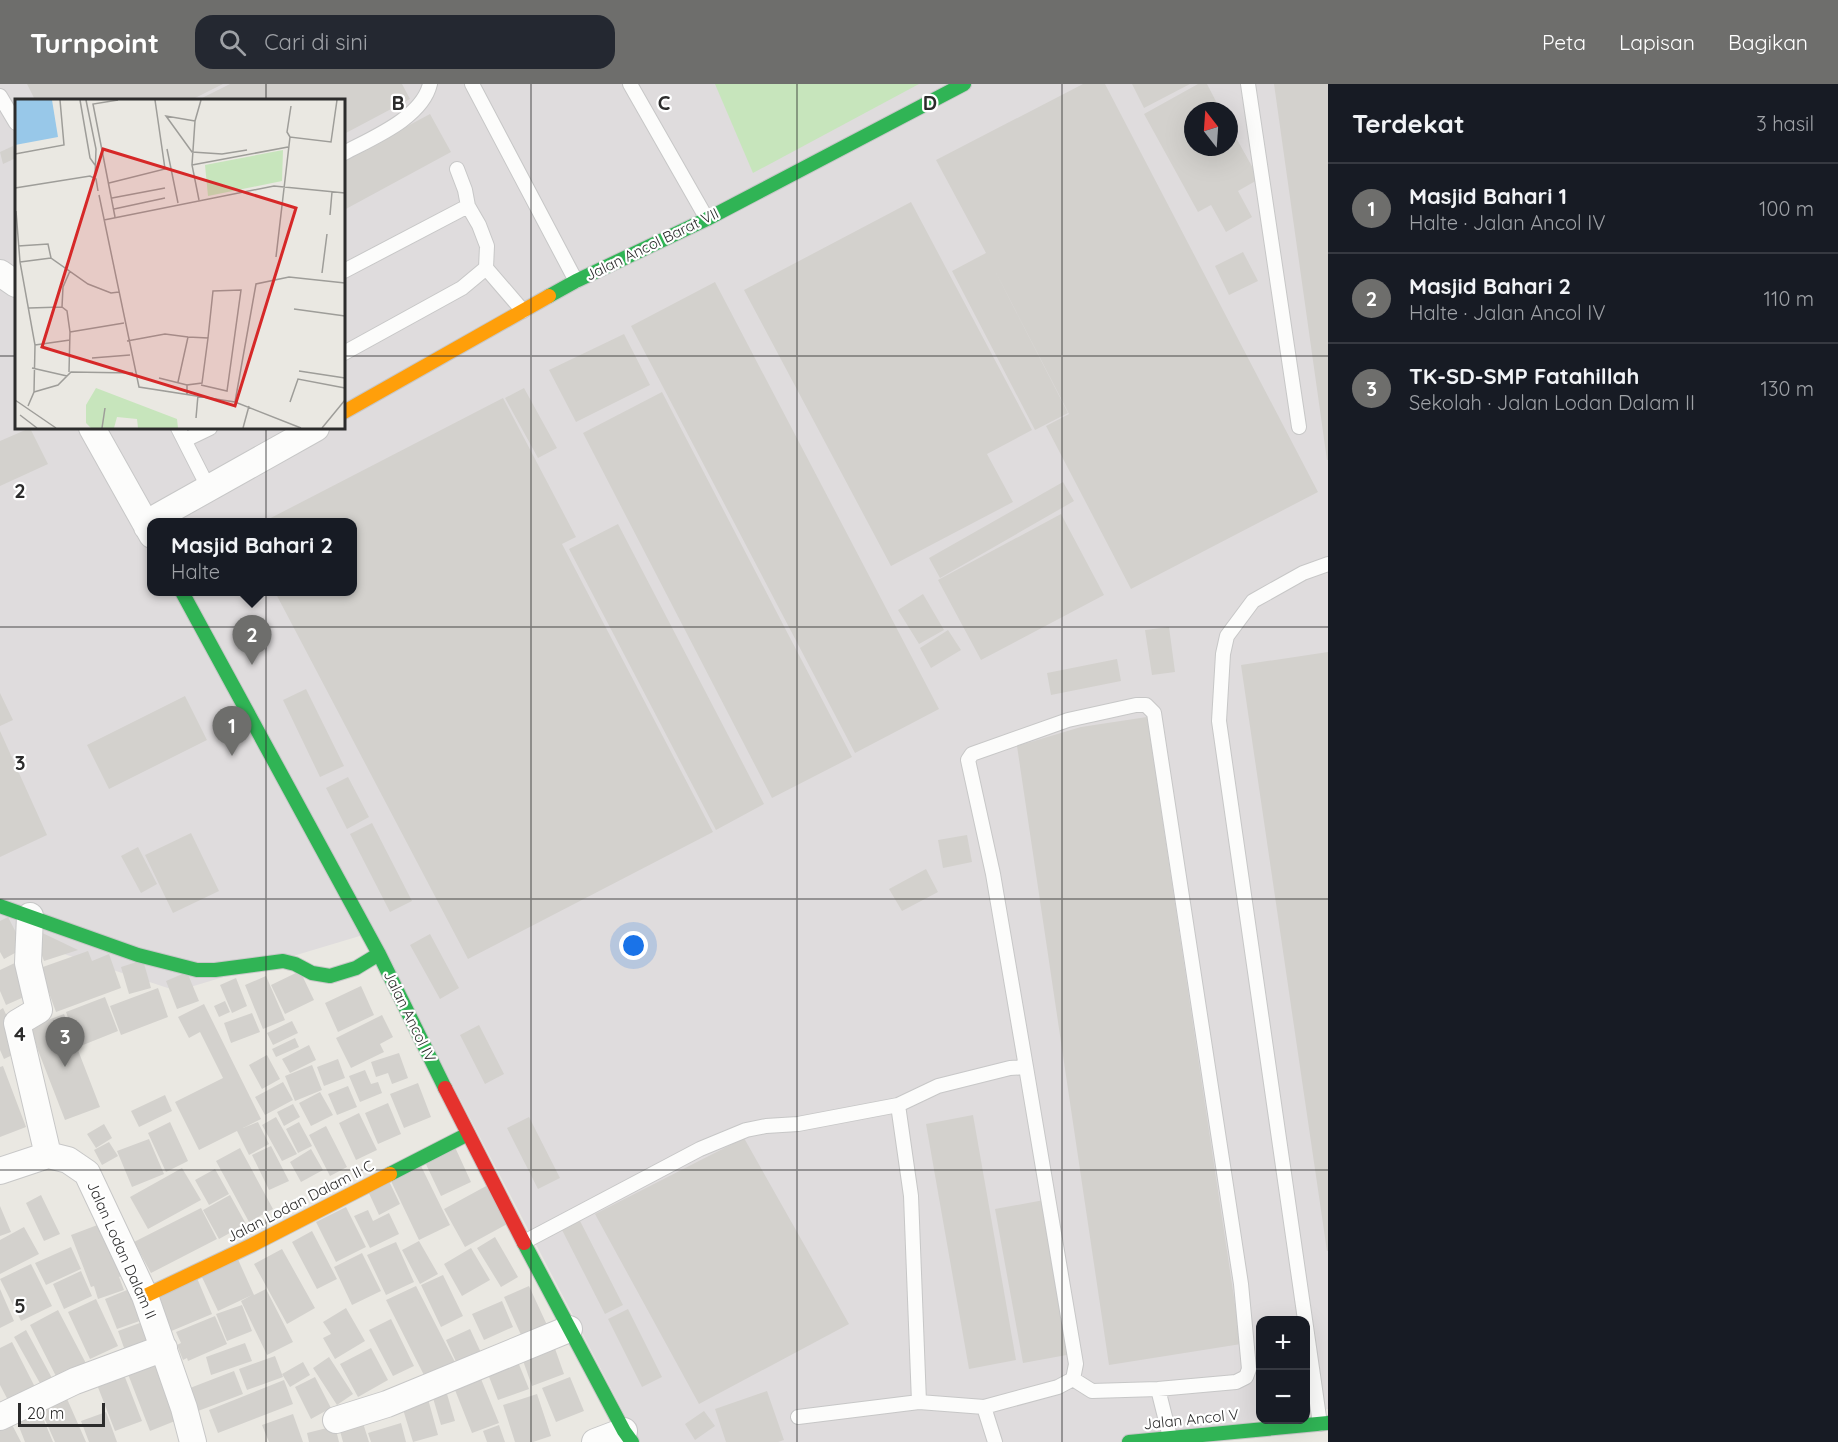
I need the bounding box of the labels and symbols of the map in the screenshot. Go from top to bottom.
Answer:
text: B [391,90,405,115]
text: C [658,90,671,115]
text: D [923,90,937,115]
inset map [15,99,345,429]
north arrow [1184,102,1238,156]
street label: Jalan Ancol Barat VII [582,203,722,285]
text: 2 [14,478,26,503]
pin: 2 [232,616,272,665]
pin: 1 [212,706,252,756]
text: 3 [15,750,25,775]
your location [619,931,648,960]
street label: Jalan Ancol IV [380,967,440,1065]
pin: 3 [46,1018,84,1067]
text: 4 [14,1021,26,1046]
street label: Jalan Lodan Dalam II C [223,1156,377,1246]
street label: Jalan Lodan Dalam II [83,1178,161,1322]
text: 5 [14,1293,26,1318]
scale bar [18,1400,105,1428]
street label: Jalan Ancol V [1142,1405,1240,1433]

